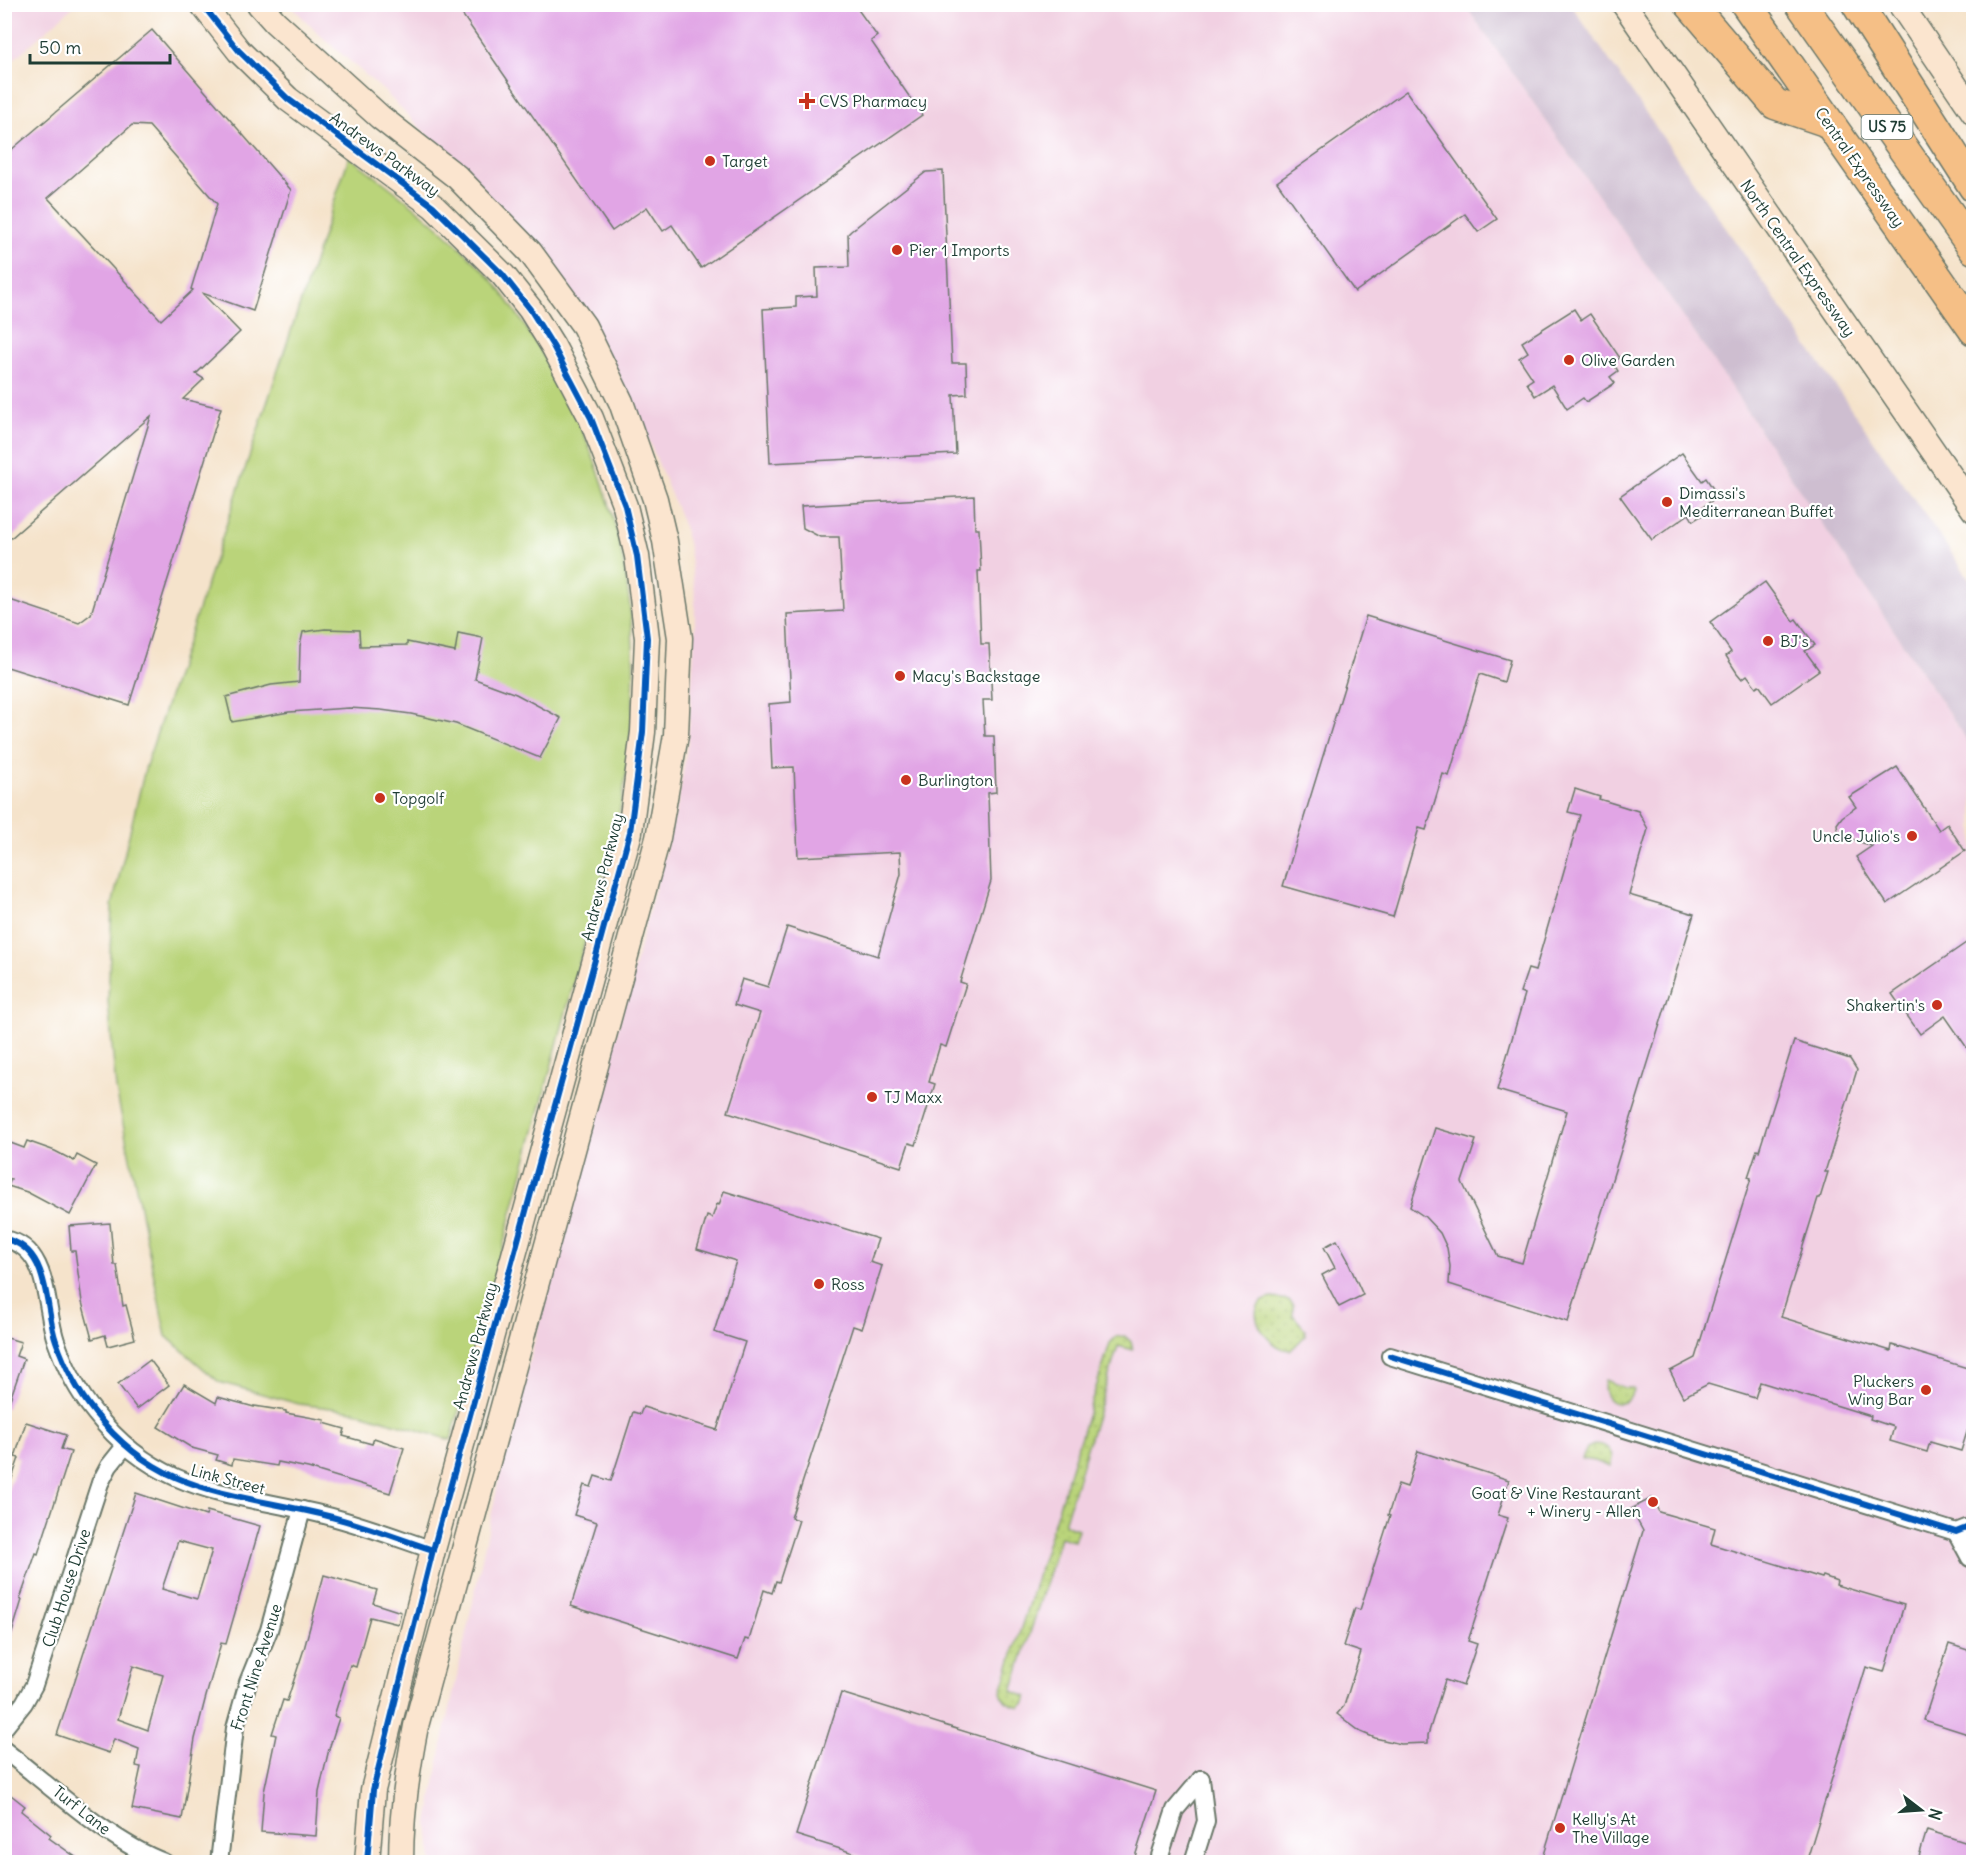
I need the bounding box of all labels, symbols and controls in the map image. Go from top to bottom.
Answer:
scale bar [30,27,170,65]
text: 50 m [39,36,81,59]
place label: CVS Pharmacy [819,91,927,111]
marker: CVS Pharmacy [800,94,814,108]
street label: Central Expressway [1811,103,1909,231]
street label: Andrews Parkway [326,107,444,201]
road number: US 75 [1862,115,1912,139]
place label: Target [722,151,768,171]
marker: Target [703,154,717,168]
street label: North Central Expressway [1736,176,1860,340]
place label: Pier 1 Imports [909,240,1010,260]
marker: Pier 1 Imports [890,243,904,257]
place label: Olive Garden [1581,350,1675,370]
marker: Olive Garden [1562,353,1576,367]
place label: Dimassi's Mediterranean Buffet [1679,483,1834,521]
marker: Dimassi's Mediterranean Buffet [1660,495,1674,509]
place label: BJ's [1780,631,1809,651]
marker: BJ's [1761,634,1775,648]
place label: Macy's Backstage [912,666,1040,686]
marker: Macy's Backstage [893,669,907,683]
place label: Burlington [918,770,993,790]
marker: Burlington [899,773,913,787]
place label: Topgolf [392,788,445,808]
marker: Topgolf [373,791,387,805]
street label: Andrews Parkway [576,811,628,943]
place label: Uncle Julio's [1812,826,1900,846]
marker: Uncle Julio's [1905,829,1919,843]
place label: Shakertin's [1846,995,1925,1015]
marker: Shakertin's [1930,998,1944,1012]
place label: TJ Maxx [884,1087,942,1107]
marker: TJ Maxx [865,1090,879,1104]
place label: Ross [831,1274,865,1294]
marker: Ross [812,1277,826,1291]
street label: Andrews Parkway [448,1280,502,1412]
place label: Pluckers Wing Bar [1848,1371,1914,1409]
marker: Pluckers Wing Bar [1919,1383,1933,1397]
street label: Link Street [189,1459,268,1499]
place label: Goat & Vine Restaurant + Winery - Allen [1471,1483,1642,1521]
marker: Goat & Vine Restaurant + Winery - Allen [1646,1495,1660,1509]
street label: Club House Drive [37,1526,95,1650]
street label: Front Nine Avenue [226,1601,286,1733]
north arrow [1891,1780,1951,1840]
street label: Turf Lane [49,1781,115,1839]
text: N [1924,1806,1947,1823]
place label: Kelly's At The Village [1572,1809,1649,1847]
marker: Kelly's At The Village [1553,1821,1567,1835]

